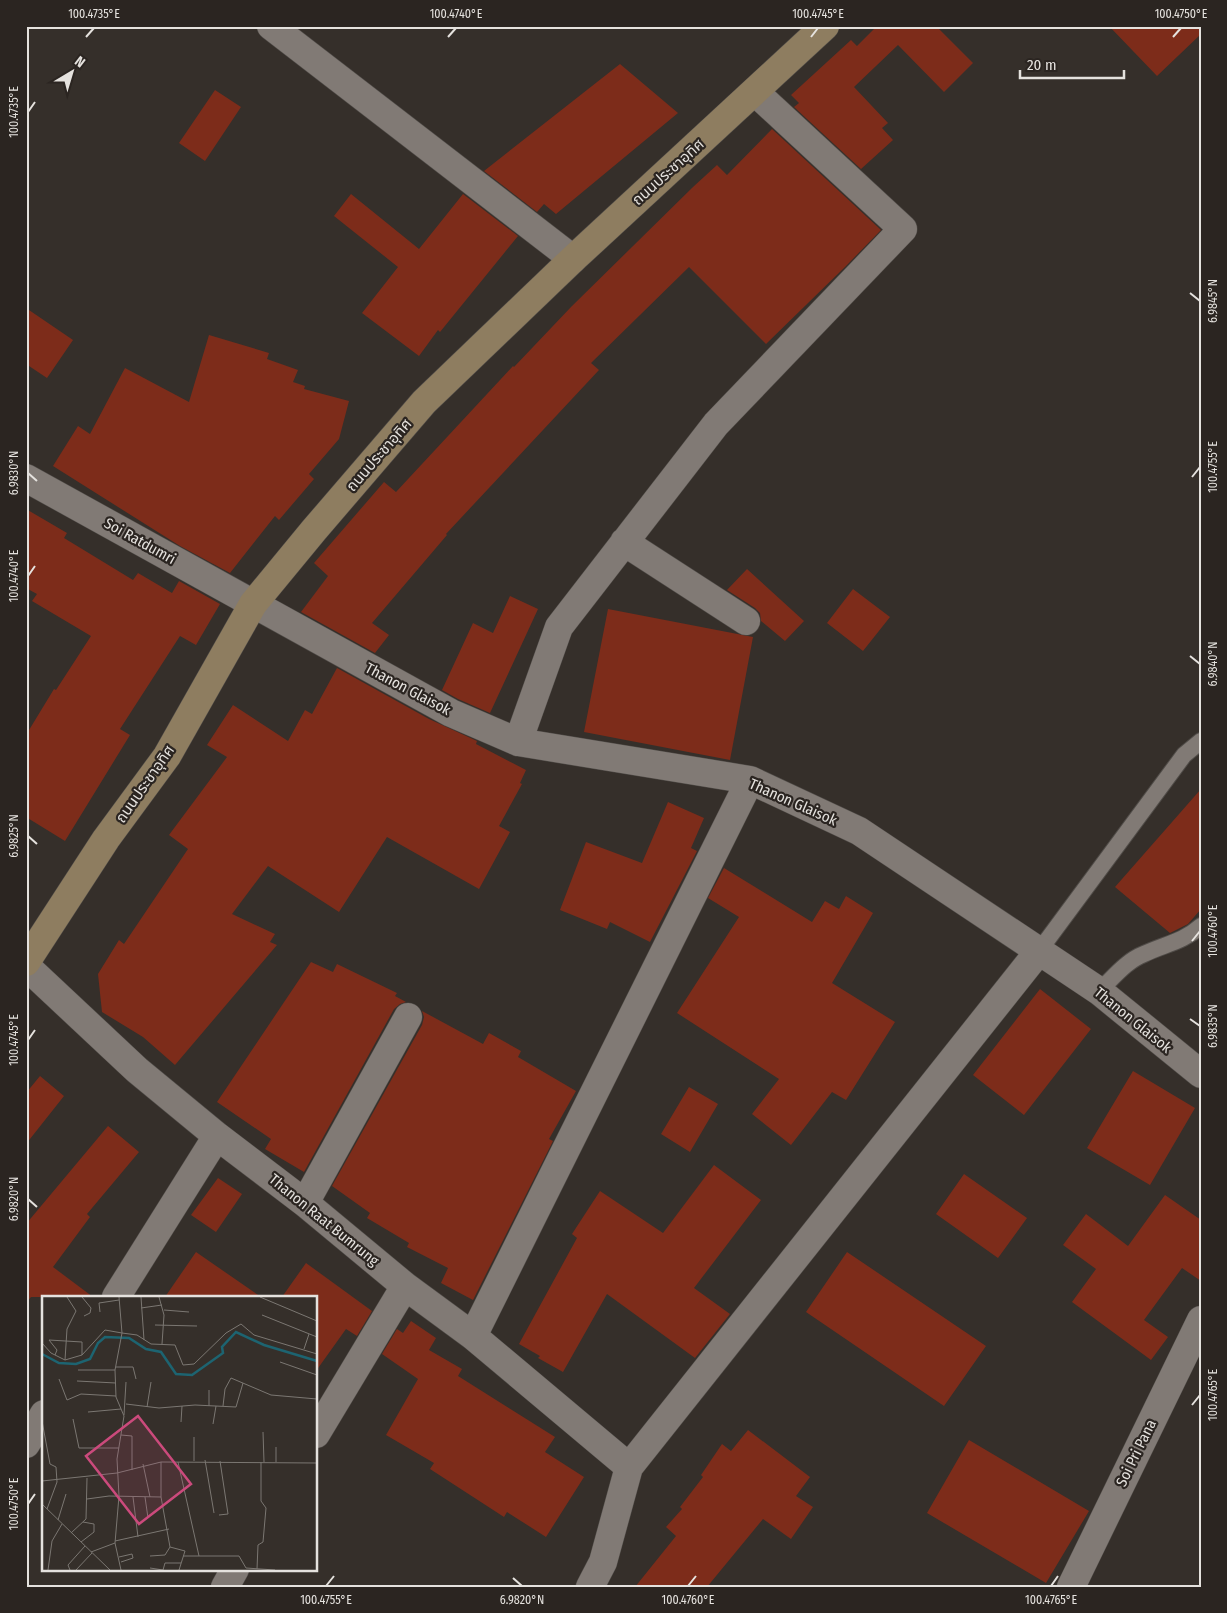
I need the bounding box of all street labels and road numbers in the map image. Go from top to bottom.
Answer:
street label: ถนนประชาอุทิศ [628,135,708,209]
street label: ถนนประชาอุทิศ [343,415,415,495]
street label: Soi Ratdumri [101,514,179,568]
street label: Thanon Glaisok [362,659,454,719]
street label: ถนนประชาอุทิศ [112,742,178,826]
street label: Thanon Glaisok [746,775,840,829]
street label: Thanon Glaisok [1091,983,1175,1057]
street label: Thanon Raat Bumrung [265,1170,383,1270]
street label: Soi Pri Pana [1112,1417,1160,1489]

